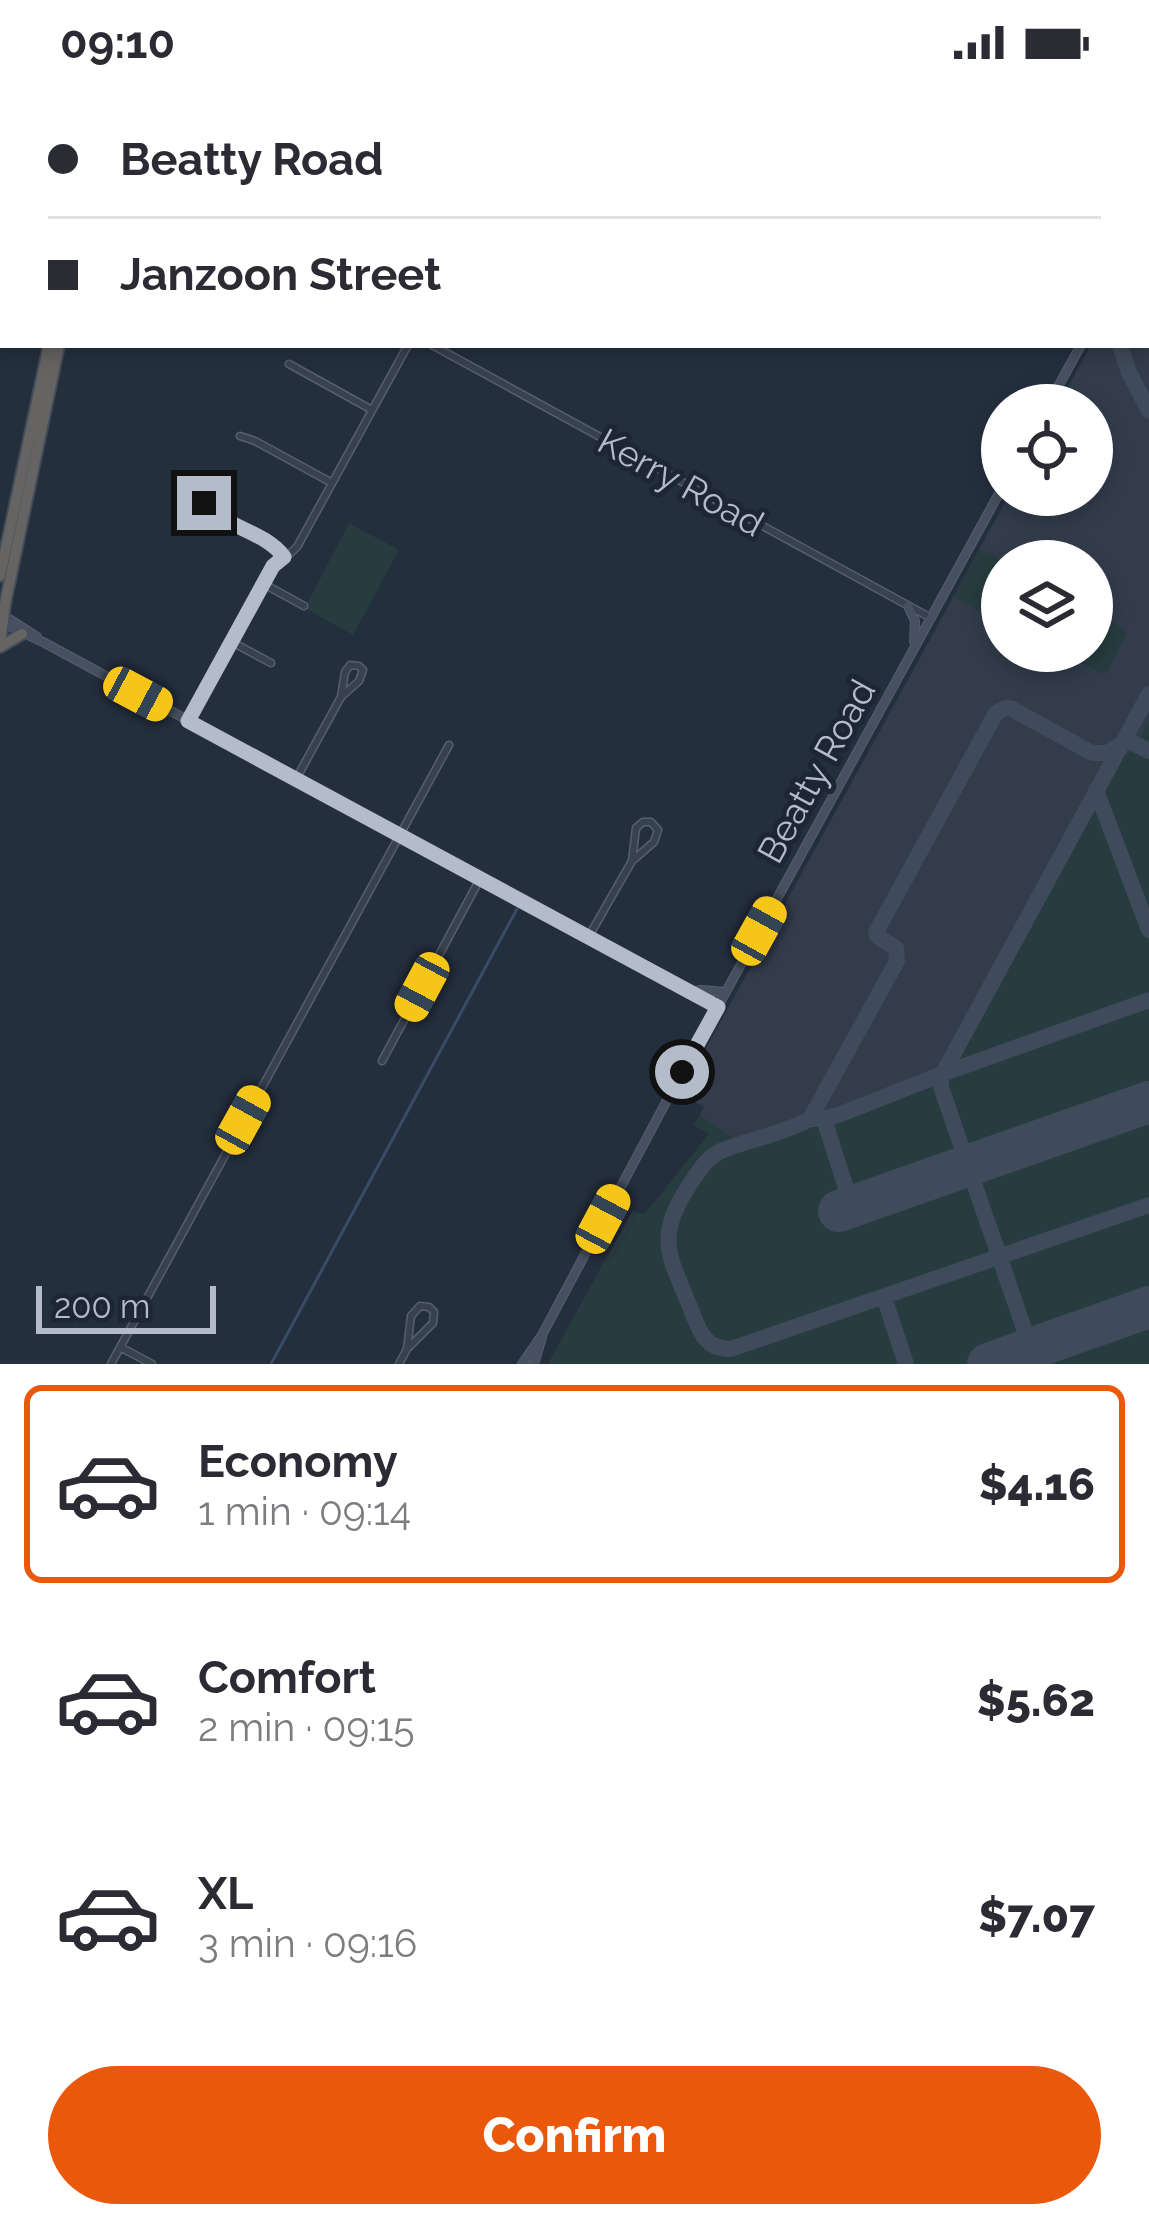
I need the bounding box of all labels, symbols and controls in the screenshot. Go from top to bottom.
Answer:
text: 09:10 [60,16,175,69]
text: Beatty Road [120,133,383,186]
text: Janzoon Street [120,248,441,301]
map controls [981,384,1113,672]
button: locate [981,384,1113,516]
street label: Kerry Road [591,419,771,545]
route end [177,476,231,530]
button: layers [981,540,1113,672]
car [98,661,178,727]
street label: Beatty Road [748,672,884,870]
car [726,891,792,971]
car [389,947,455,1027]
route start [655,1045,709,1099]
car [210,1080,276,1160]
car [570,1179,636,1259]
scale bar [36,1280,216,1333]
text: 200 m [54,1287,150,1326]
icon: car [54,1430,162,1538]
text: Economy [198,1435,398,1488]
text: $4.16 [979,1458,1095,1511]
text: 1 min · 09:14 [198,1488,411,1534]
icon: car [54,1646,162,1754]
text: Comfort [198,1651,376,1704]
text: $5.62 [977,1674,1095,1727]
text: 2 min · 09:15 [198,1704,415,1750]
icon: car [54,1862,162,1970]
text: XL [198,1867,253,1920]
text: $7.07 [978,1890,1095,1943]
text: 3 min · 09:16 [198,1920,417,1966]
button: Confirm [48,2066,1101,2204]

